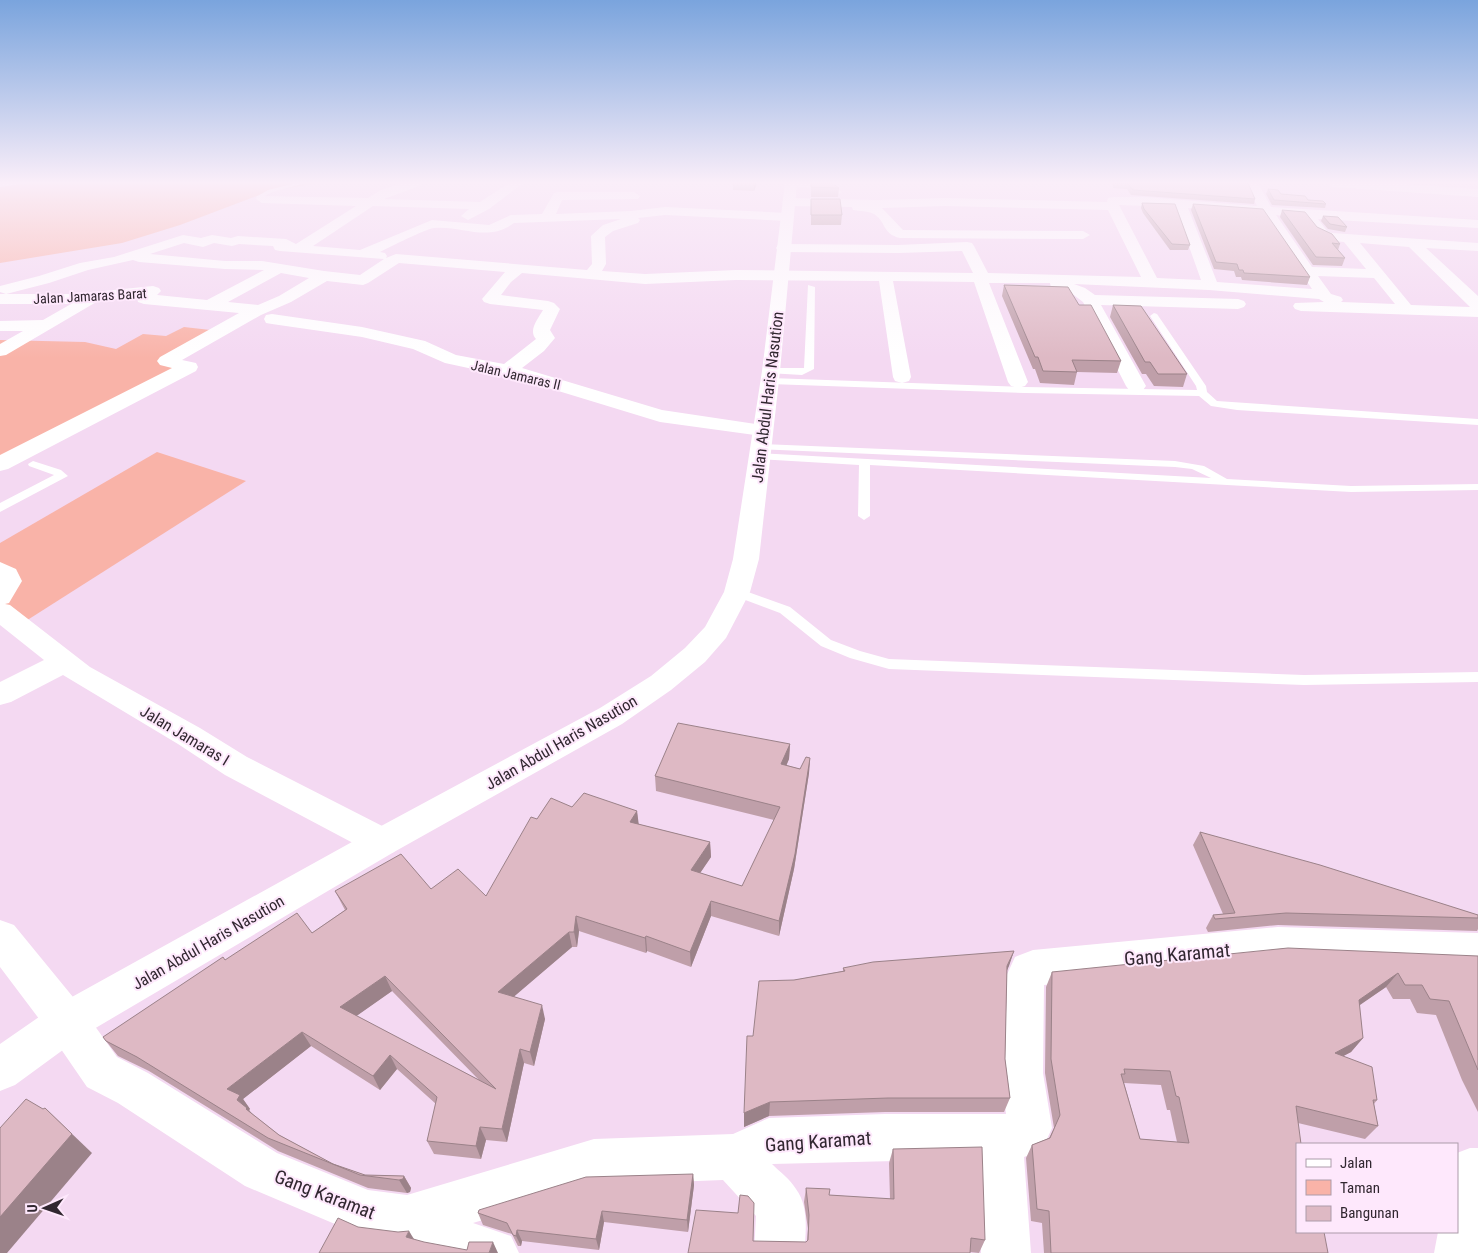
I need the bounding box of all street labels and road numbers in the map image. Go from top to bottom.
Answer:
street label: Jalan Jamaras Barat [33,285,147,307]
street label: Jalan Abdul Haris Nasution [748,310,787,484]
street label: Jalan Jamaras II [470,357,562,393]
street label: Jalan Abdul Haris Nasution [482,691,641,794]
street label: Jalan Jamaras I [137,701,233,769]
street label: Jalan Abdul Haris Nasution [129,891,288,994]
street label: Gang Karamat [1123,938,1231,971]
street label: Gang Karamat [764,1126,872,1157]
street label: Gang Karamat [271,1165,379,1224]

